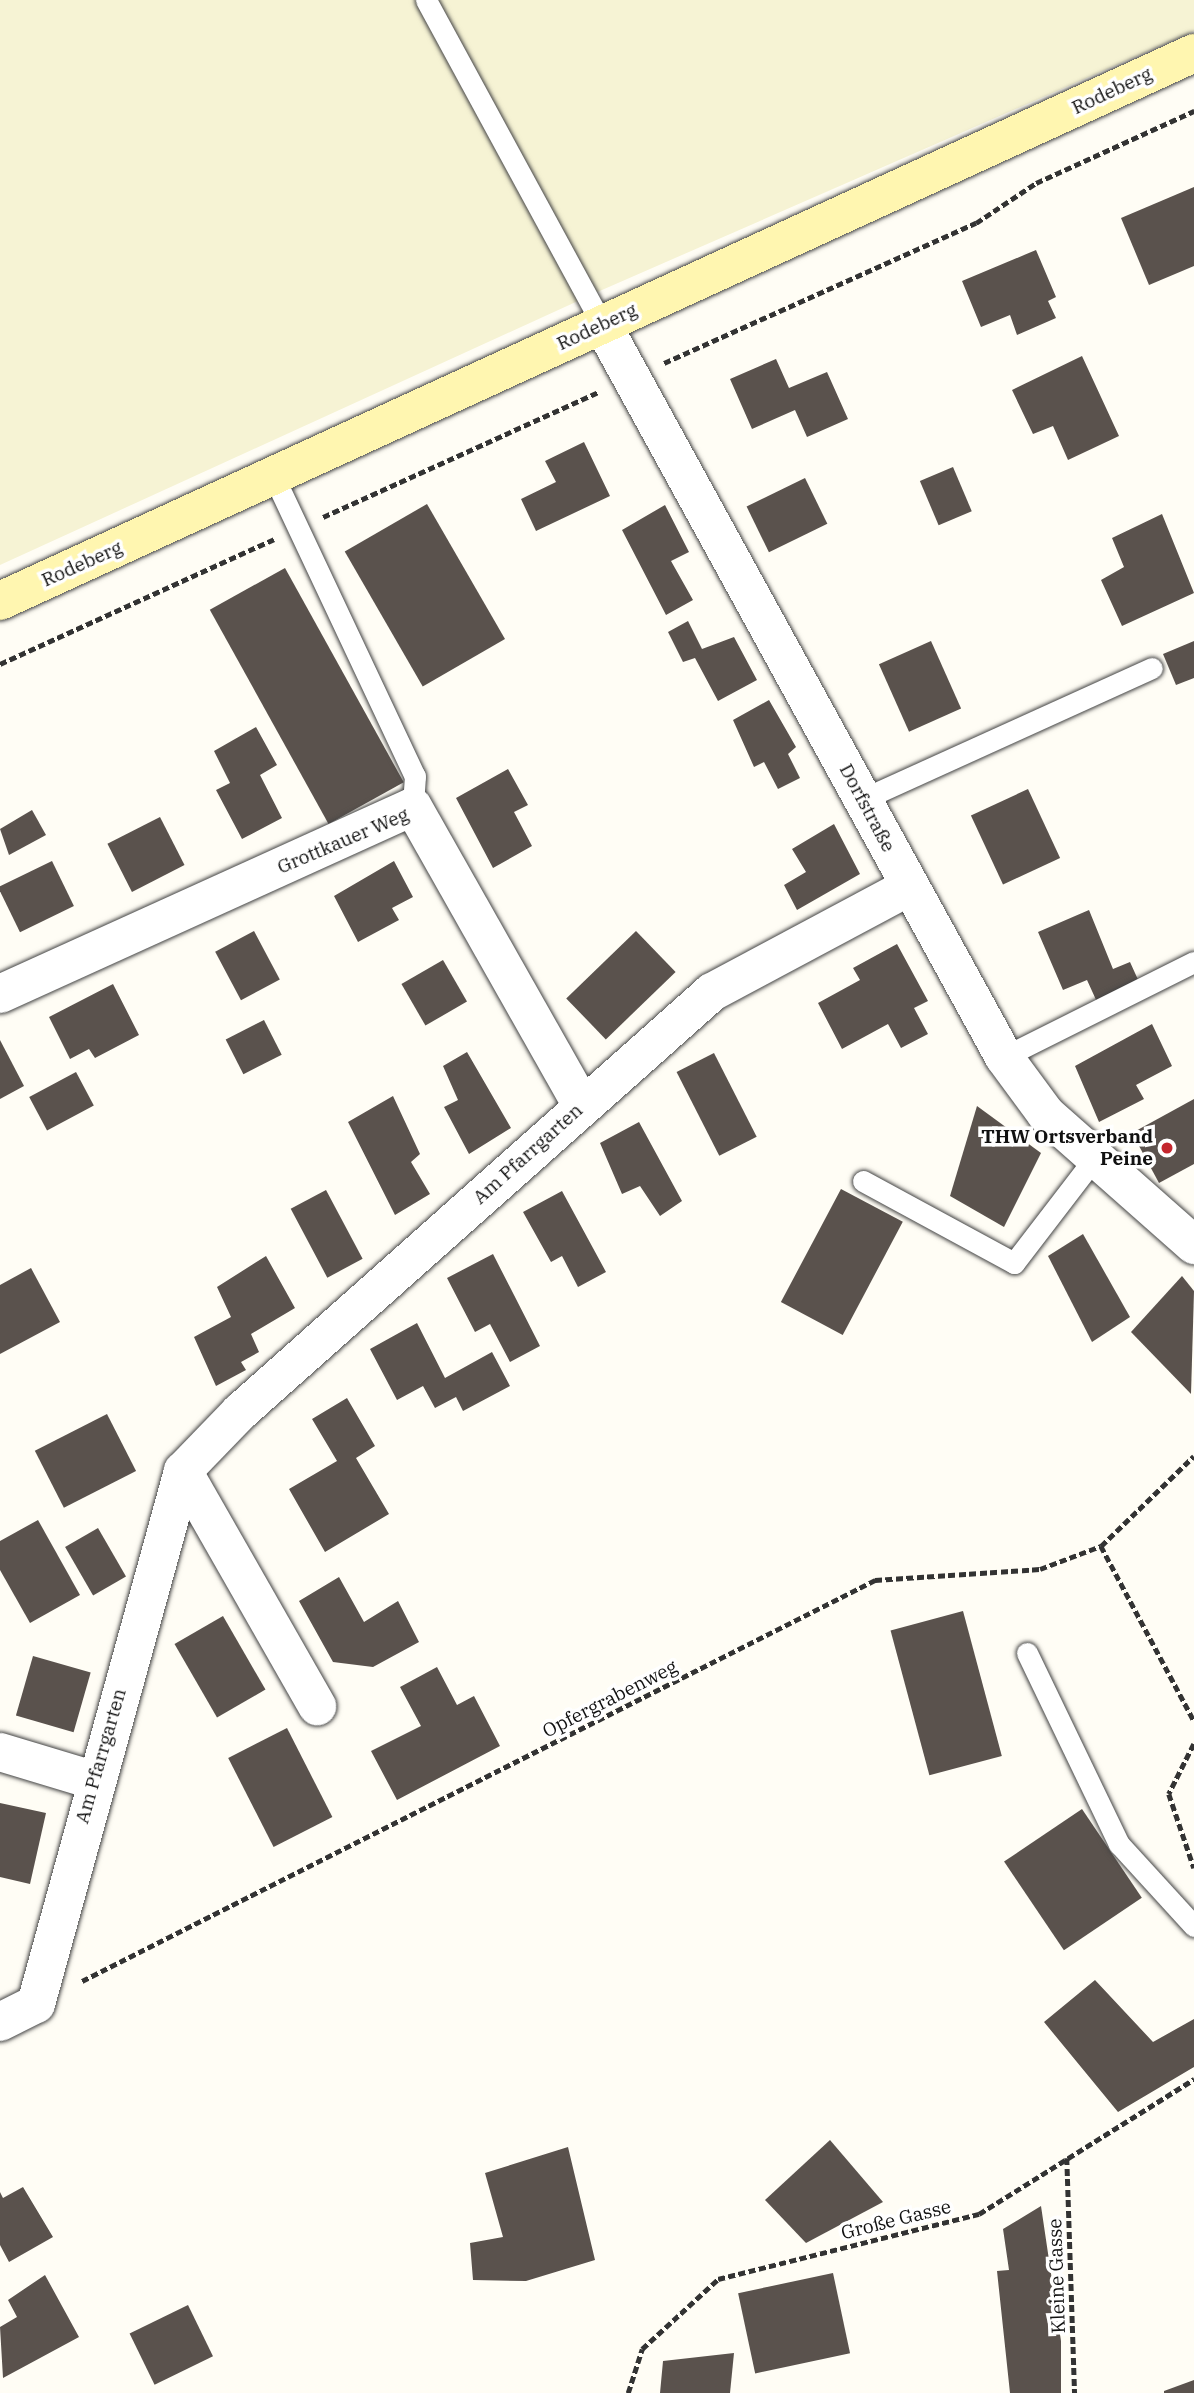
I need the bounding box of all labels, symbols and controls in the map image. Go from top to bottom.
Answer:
street label: Rodeberg [1068,63,1156,119]
street label: Rodeberg [553,299,641,355]
street label: Rodeberg [38,536,126,592]
street label: Dorfstraße [834,760,900,856]
street label: Grottkauer Weg [274,803,412,879]
street label: Am Pfarrgarten [469,1099,587,1209]
place label: THW Ortsverband Peine [981,1126,1153,1170]
marker: THW Ortsverband Peine [1159,1140,1175,1156]
street label: Opfergrabenweg [539,1655,681,1743]
street label: Am Pfarrgarten [71,1686,131,1826]
street label: Große Gasse [839,2195,953,2245]
street label: Kleine Gasse [1044,2218,1070,2334]

